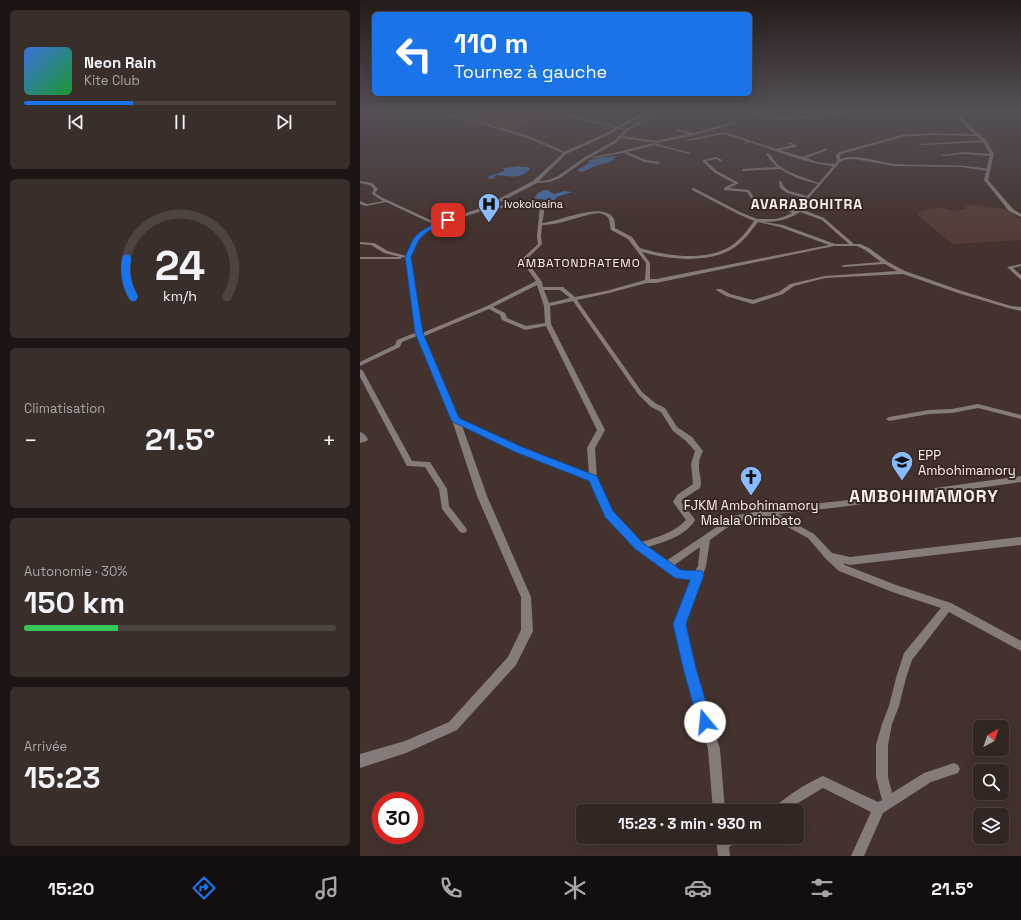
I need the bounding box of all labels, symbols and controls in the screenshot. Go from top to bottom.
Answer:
text: 110 m [454,25,528,61]
icon: left [388,28,440,80]
text: Neon Rain [84,53,156,72]
text: Tournez à gauche [454,60,607,83]
text: Kite Club [84,72,140,89]
icon: previous [65,111,87,133]
icon: pause [169,111,191,133]
icon: next [273,111,295,133]
hospital icon: Ivokoloaina [476,191,502,224]
district label: AVARABOHITRA [751,195,863,213]
place label: Ivokoloaina [504,197,564,211]
pin [431,203,465,237]
icon: arrive [437,209,459,231]
text: 24 [155,239,205,292]
district label: AMBATONDRATEMO [517,255,641,271]
text: km/h [163,286,197,304]
text: Climatisation [24,400,105,417]
text: 21.5° [145,420,215,459]
text: − [24,426,38,454]
text: + [322,426,336,454]
place label: EPP Ambohimamory [918,447,1016,479]
school or university icon: EPP Ambohimamory [889,449,915,482]
church icon: FJKM Ambohimamory Malala Orimbato [738,464,764,497]
district label: AMBOHIMAMORY [849,485,999,507]
place label: FJKM Ambohimamory Malala Orimbato [684,497,818,529]
text: Autonomie · 30% [24,563,127,580]
text: 150 km [24,583,125,622]
position arrow [684,701,726,743]
north arrow [973,720,1009,756]
map controls [973,720,1009,844]
text: Arrivée [24,738,67,755]
text: 15:23 [24,758,101,797]
button: search [973,764,1009,800]
speed limit sign: 30 [372,792,424,844]
button: layers [973,808,1009,844]
text: 15:23 · 3 min · 930 m [618,814,762,833]
icon: directions [190,874,218,902]
icon: music [313,874,341,902]
icon: phone [437,874,465,902]
icon: climate [561,874,589,902]
icon: car [684,874,712,902]
icon: filters [808,874,836,902]
text: 15:20 [48,877,94,900]
text: 21.5° [931,877,973,900]

